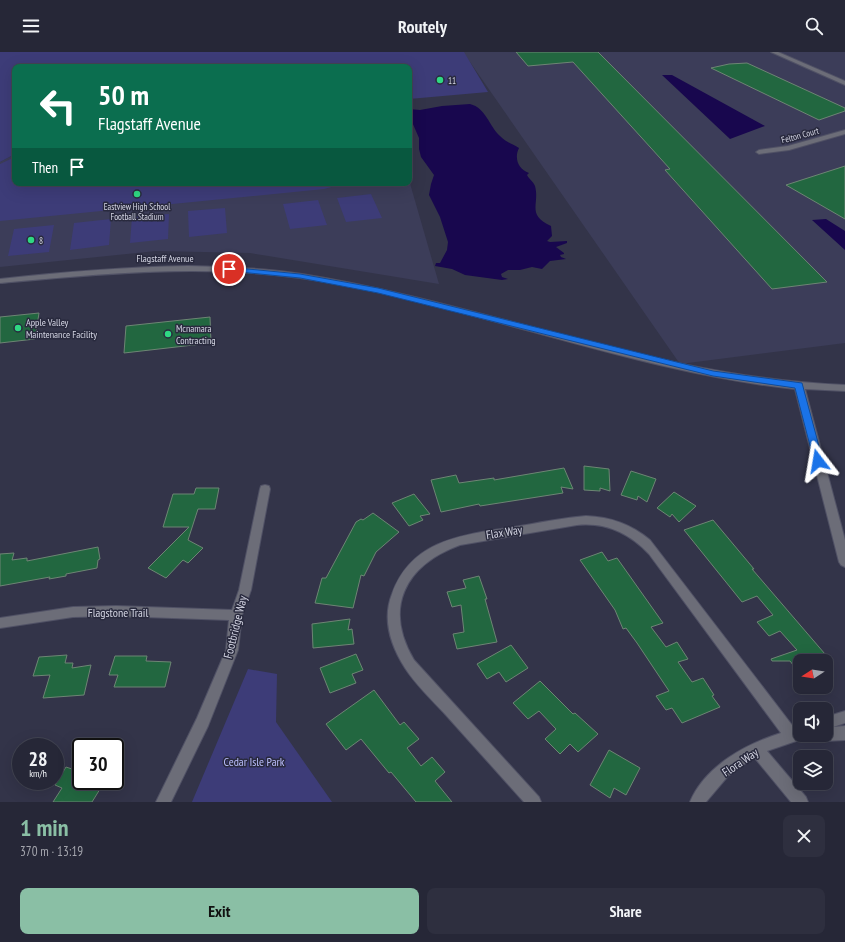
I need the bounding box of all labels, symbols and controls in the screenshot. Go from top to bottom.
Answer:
icon: menu [20,15,42,37]
text: Routely [398,15,447,38]
icon: search [803,15,825,37]
marker: 11 [435,75,445,85]
place label: 11 [448,75,456,86]
text: 50 m [98,76,149,113]
icon: left [32,80,84,132]
text: Flagstaff Avenue [98,112,201,135]
street label: Felton Court [780,125,821,145]
icon: arrive [66,156,88,178]
text: Then [32,158,58,177]
marker: Eastview High School Football Stadium [132,189,142,199]
place label: Eastview High School Football Stadium [104,201,171,222]
marker: 8 [26,235,36,245]
place label: 8 [39,235,43,246]
street label: Flagstaff Avenue [136,252,194,265]
pin [212,252,246,286]
icon: arrive [218,258,240,280]
place label: Apple Valley Maintenance Facility [26,316,97,341]
place label: Mcnamara Contracting [176,322,216,347]
marker: Apple Valley Maintenance Facility [13,323,23,333]
marker: Mcnamara Contracting [163,329,173,339]
position arrow [797,440,839,482]
street label: Flax Way [485,522,524,542]
street label: Footbridge Way [220,593,250,660]
street label: Flagstone Trail [88,605,148,620]
north arrow [793,654,833,694]
map controls [793,654,833,790]
button: sound [793,702,833,742]
speed limit sign: 30 [72,738,124,790]
street label: Flora Way [719,744,761,780]
text: 28 [28,746,48,772]
button: layers [793,750,833,790]
park label: Cedar Isle Park [224,754,285,769]
text: km/h [29,767,47,780]
text: 1 min [20,812,68,843]
button: close [783,815,825,857]
text: 370 m · 13:19 [20,843,83,860]
button: Exit [20,888,419,934]
button: Share [427,888,825,934]

